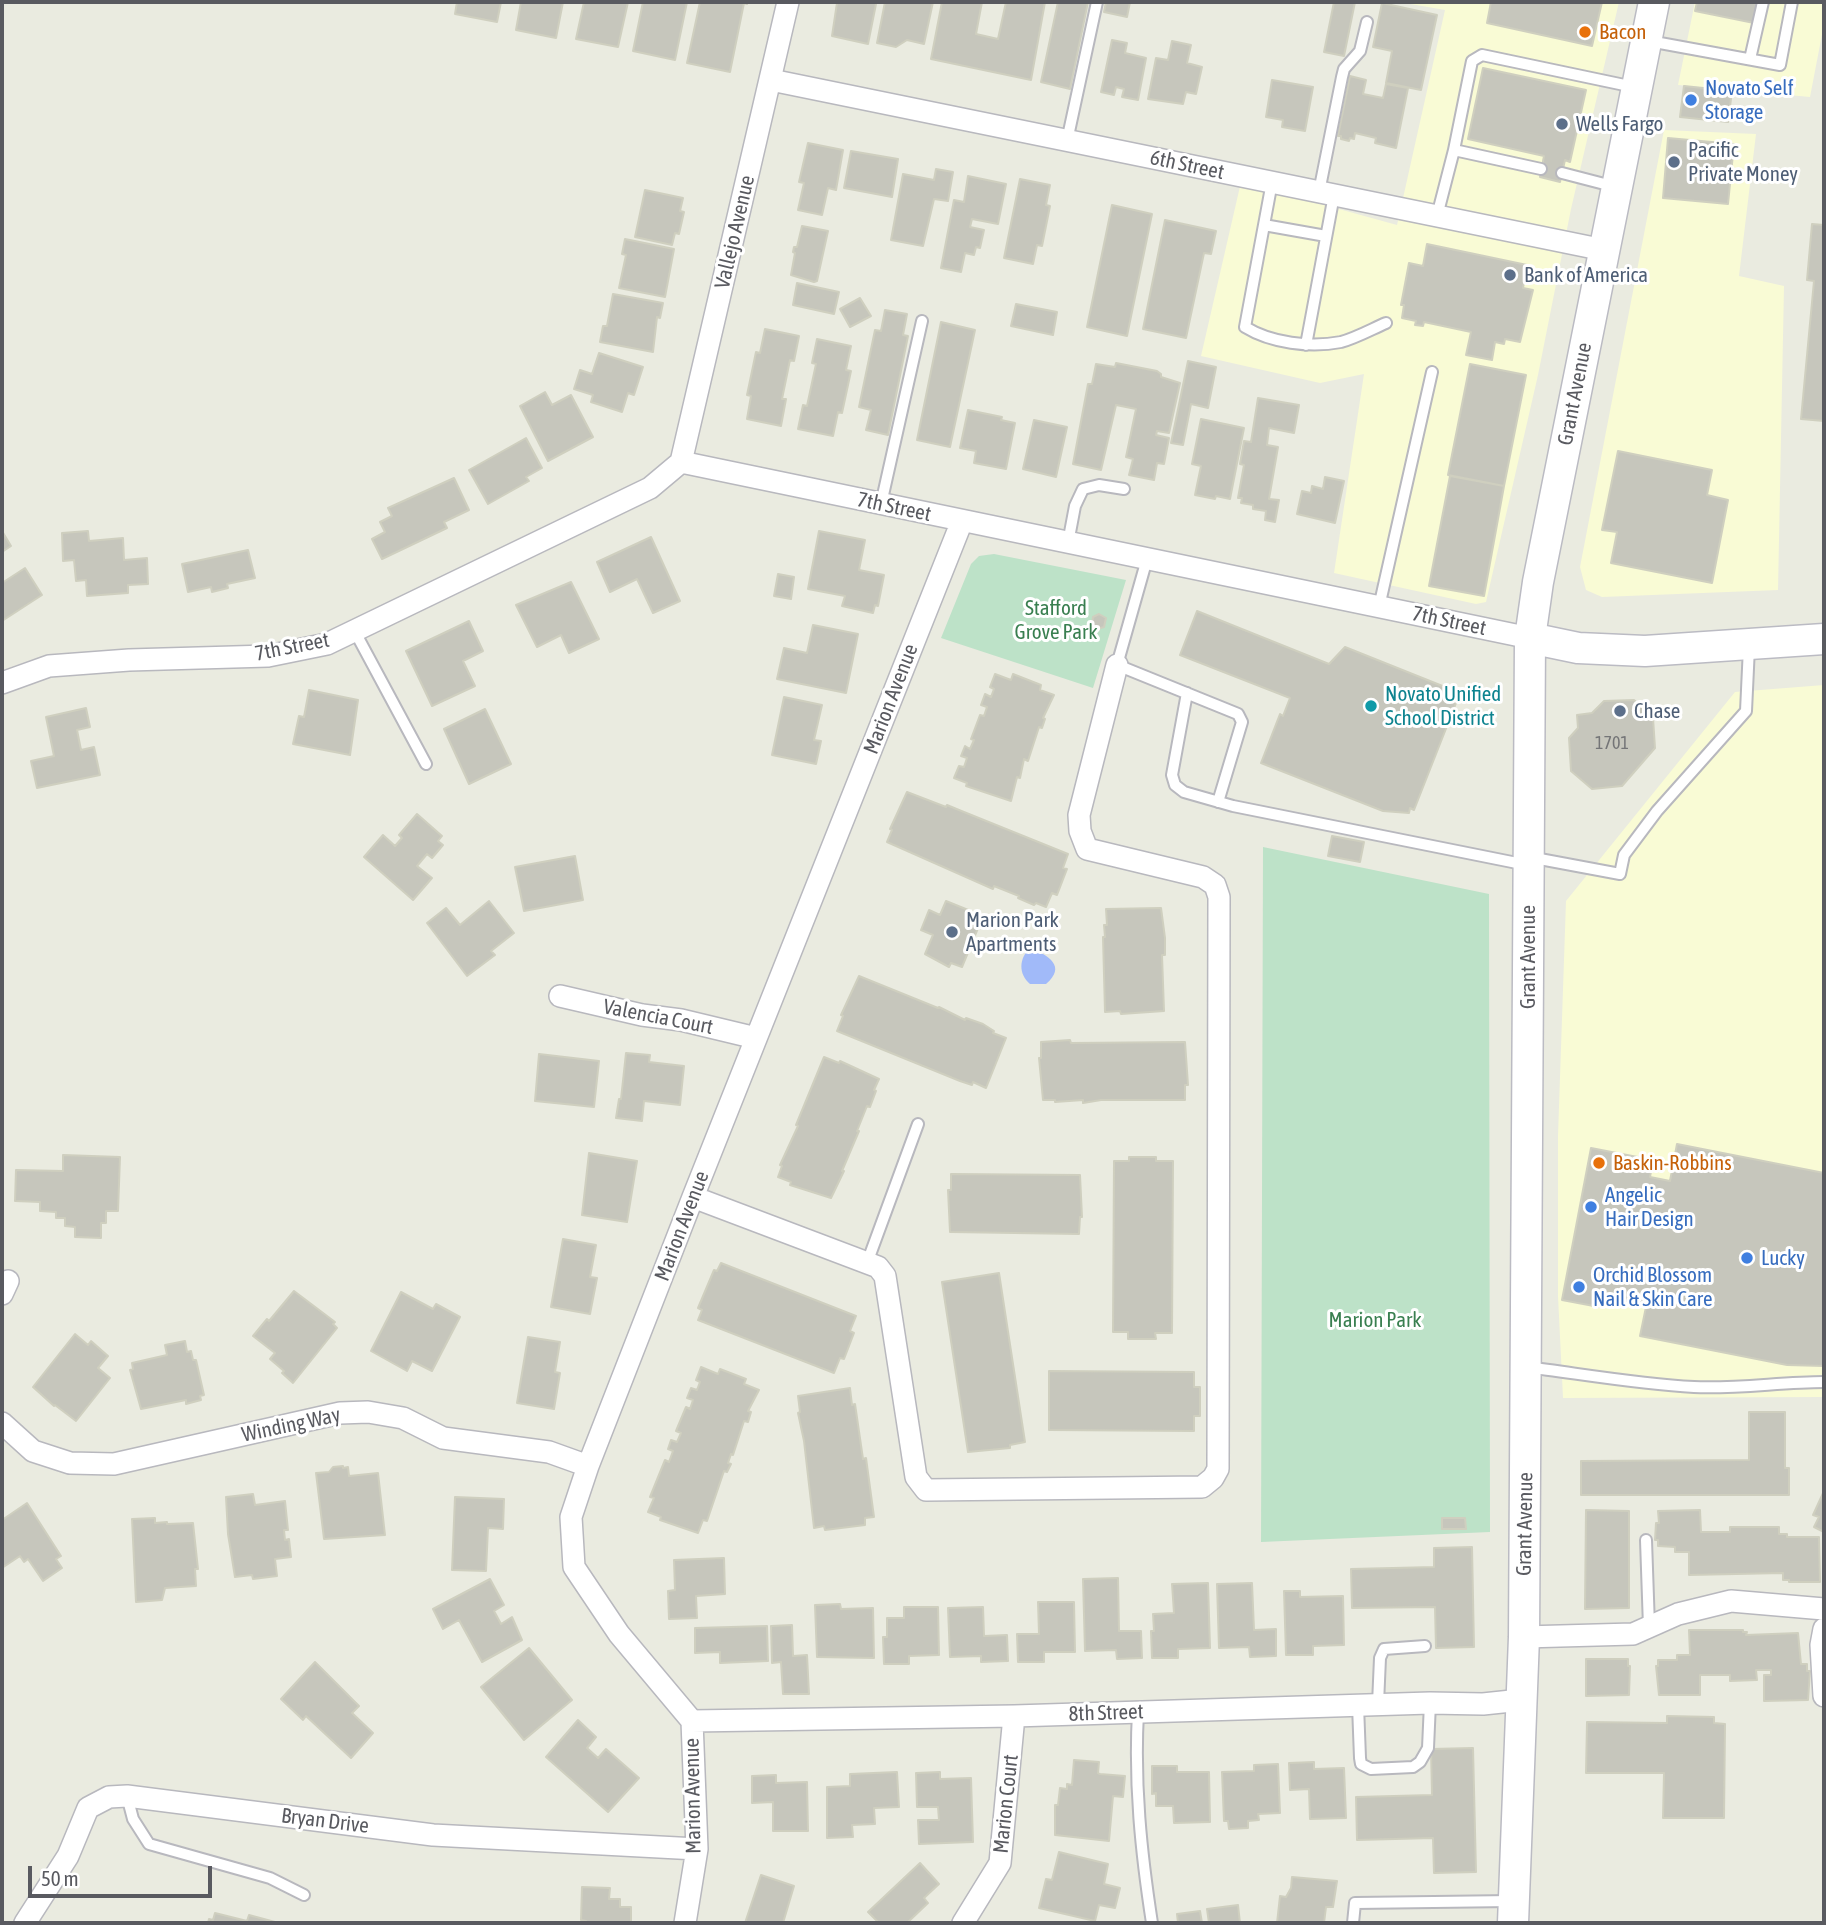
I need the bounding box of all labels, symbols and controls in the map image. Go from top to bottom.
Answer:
place label: Bacon [1599,19,1647,45]
marker: Bacon [1577,24,1593,40]
place label: Novato Self Storage [1705,75,1794,125]
marker: Novato Self Storage [1683,92,1699,108]
place label: Wells Fargo [1576,111,1663,137]
marker: Wells Fargo [1554,116,1570,132]
place label: Pacific Private Money [1688,137,1798,187]
street label: 6th Street [1148,145,1226,185]
marker: Pacific Private Money [1666,154,1682,170]
street label: Vallejo Avenue [710,173,760,291]
place label: Bank of America [1524,262,1648,288]
marker: Bank of America [1502,267,1518,283]
street label: Grant Avenue [1553,341,1597,447]
street label: 7th Street [855,487,933,527]
park label: Stafford Grove Park [1015,595,1097,645]
street label: 7th Street [1410,601,1488,641]
street label: 7th Street [253,627,331,667]
street label: Marion Avenue [858,640,924,758]
place label: Novato Unified School District [1385,681,1501,731]
marker: Novato Unified School District [1363,698,1379,714]
place label: Chase [1634,698,1680,724]
marker: Chase [1612,703,1628,719]
house number: 1701 [1595,732,1629,754]
street label: Grant Avenue [1515,905,1541,1009]
place label: Marion Park Apartments [966,907,1059,957]
marker: Marion Park Apartments [944,924,960,940]
street label: Valencia Court [601,994,715,1040]
place label: Baskin-Robbins [1613,1150,1732,1176]
marker: Baskin-Robbins [1591,1155,1607,1171]
street label: Marion Avenue [649,1167,715,1285]
place label: Angelic Hair Design [1605,1182,1694,1232]
marker: Angelic Hair Design [1583,1199,1599,1215]
place label: Lucky [1761,1245,1805,1271]
marker: Lucky [1739,1250,1755,1266]
place label: Orchid Blossom Nail & Skin Care [1593,1262,1712,1312]
marker: Orchid Blossom Nail & Skin Care [1571,1279,1587,1295]
park label: Marion Park [1329,1307,1421,1333]
street label: Winding Way [239,1402,343,1448]
street label: Grant Avenue [1511,1472,1539,1576]
street label: 8th Street [1068,1699,1144,1727]
street label: Marion Avenue [679,1738,707,1854]
street label: Marion Court [988,1753,1024,1855]
street label: Bryan Drive [280,1803,370,1839]
scale bar [32,1852,215,1896]
text: 50 m [41,1866,79,1890]

